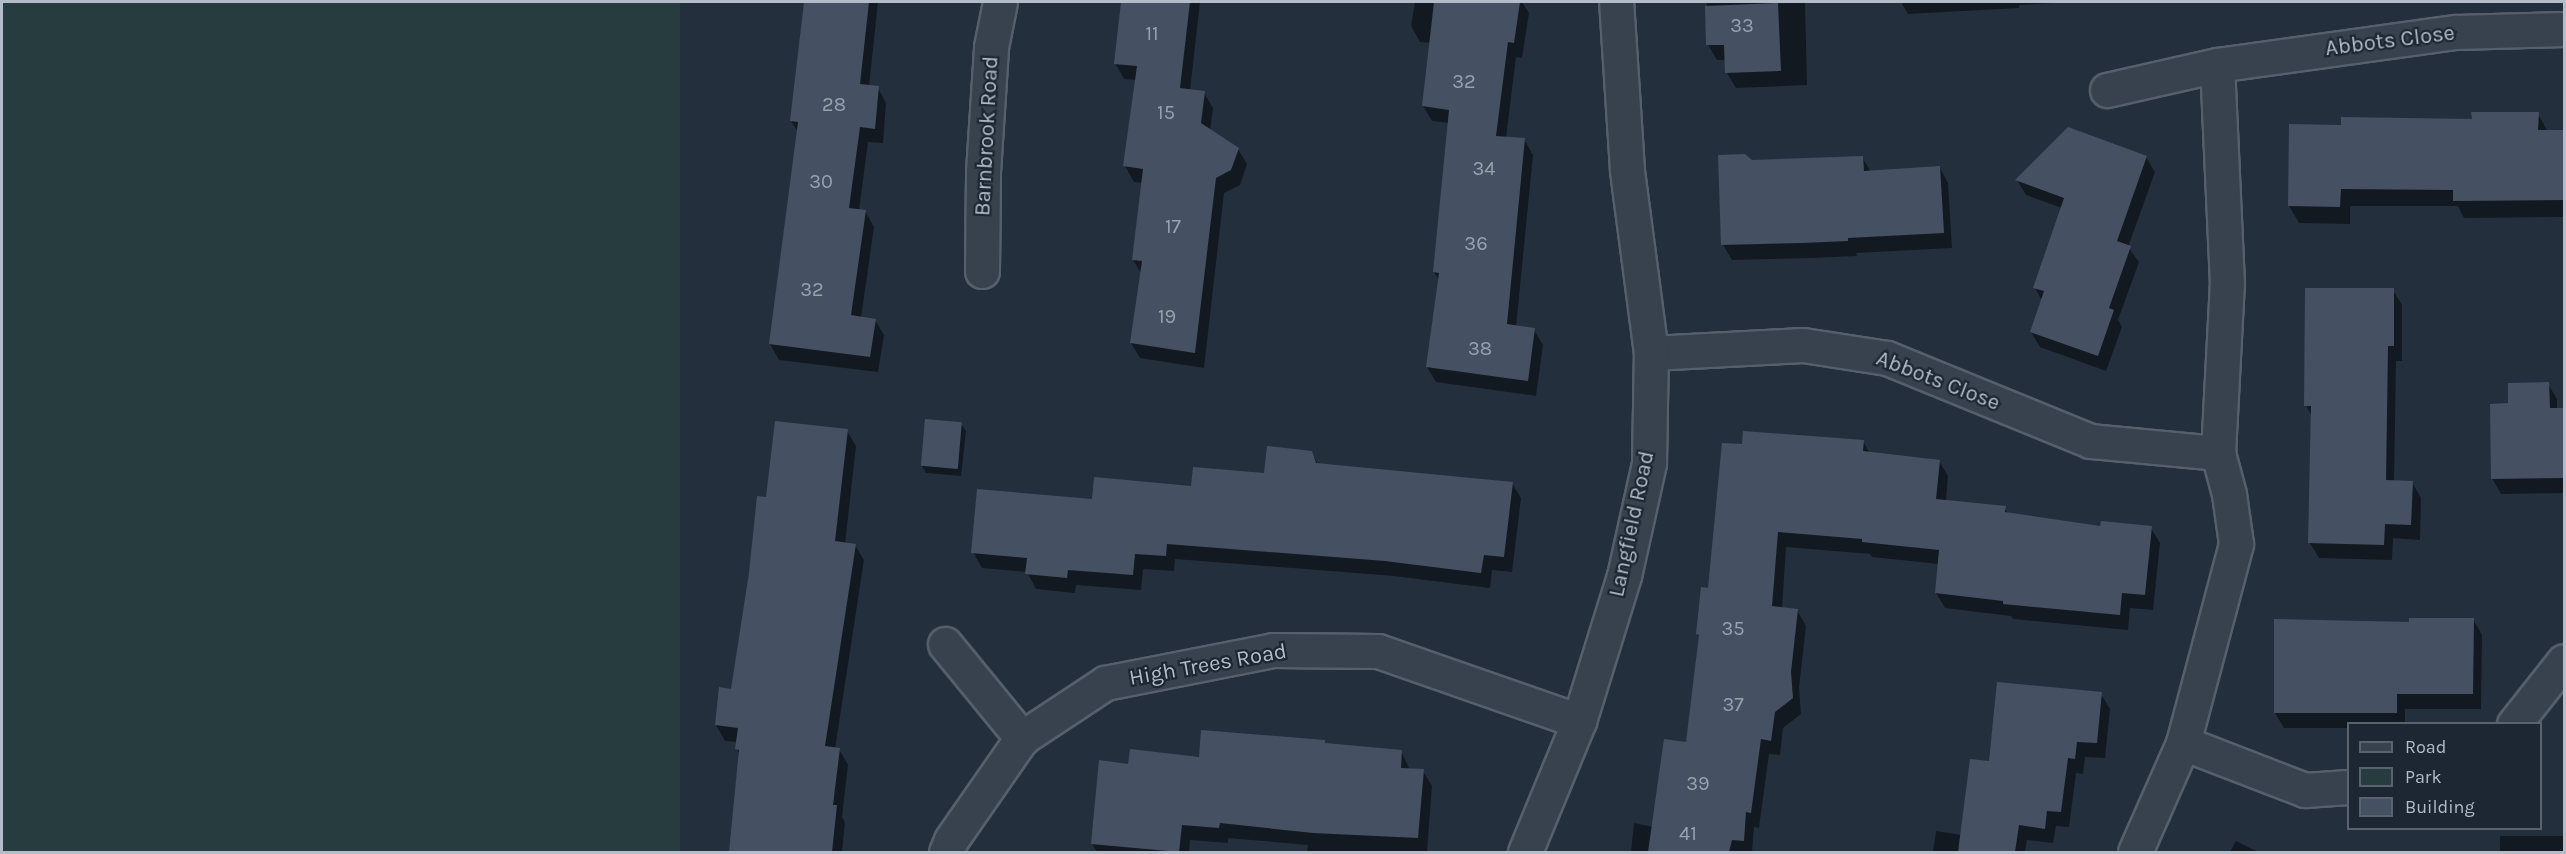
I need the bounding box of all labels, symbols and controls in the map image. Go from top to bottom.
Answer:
house number: 33 [1730,13,1754,37]
street label: Abbots Close [2324,20,2456,62]
house number: 11 [1145,21,1159,45]
street label: Barnbrook Road [970,55,1004,217]
house number: 32 [1452,69,1476,93]
house number: 28 [822,92,846,116]
house number: 15 [1157,100,1175,124]
house number: 34 [1473,156,1495,180]
house number: 30 [809,169,833,193]
house number: 17 [1165,214,1181,238]
house number: 36 [1464,231,1488,255]
house number: 32 [800,277,824,301]
house number: 19 [1158,304,1176,328]
house number: 38 [1468,336,1492,360]
street label: Abbots Close [1872,345,2004,417]
street label: Langfield Road [1604,449,1660,599]
house number: 35 [1721,616,1745,640]
street label: High Trees Road [1127,638,1289,692]
house number: 37 [1722,692,1744,716]
legend [2347,722,2542,830]
text: Road [2405,736,2446,758]
text: Park [2405,766,2442,788]
house number: 39 [1686,771,1710,795]
text: Building [2405,796,2475,818]
house number: 41 [1679,821,1697,845]

